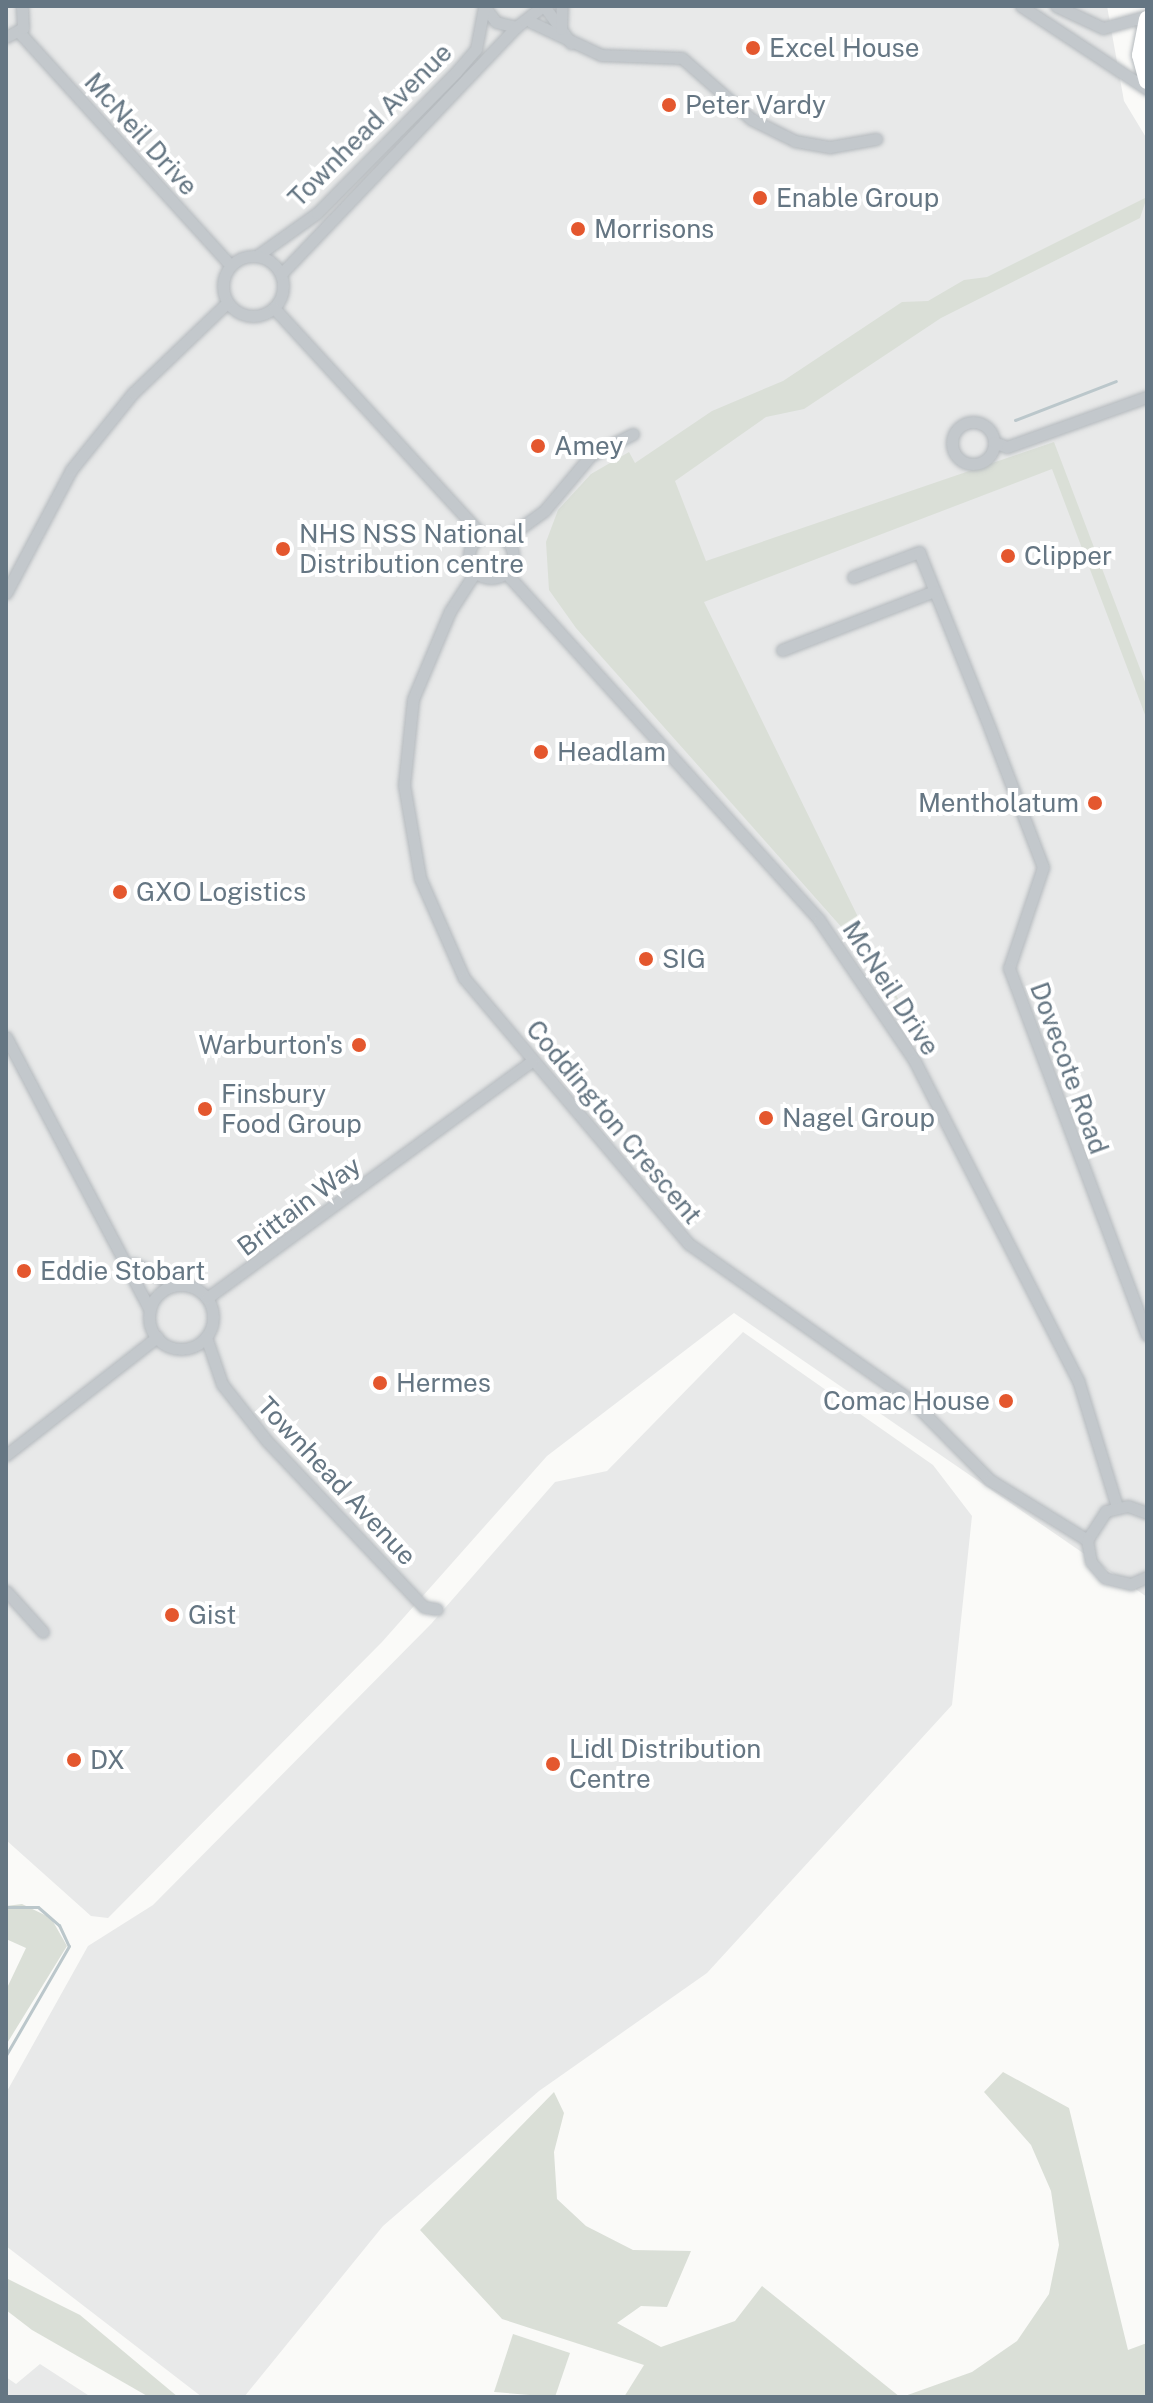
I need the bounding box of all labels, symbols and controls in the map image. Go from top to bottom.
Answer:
place label: Excel House [769,32,919,64]
street label: Townhead Avenue [282,37,458,213]
marker: Excel House [744,39,762,57]
street label: McNeil Drive [78,66,204,202]
place label: Peter Vardy [685,89,827,121]
marker: Peter Vardy [660,96,678,114]
place label: Enable Group [776,182,939,214]
marker: Enable Group [751,189,769,207]
place label: Morrisons [594,213,714,245]
marker: Morrisons [569,220,587,238]
place label: Amey [554,430,623,462]
marker: Amey [529,437,547,455]
place label: NHS NSS National Distribution centre [299,518,525,580]
marker: NHS NSS National Distribution centre [274,540,292,558]
place label: Clipper [1024,540,1112,572]
marker: Clipper [999,547,1017,565]
place label: Headlam [557,736,666,768]
marker: Headlam [532,743,550,761]
place label: Mentholatum [918,787,1079,819]
marker: Mentholatum [1086,794,1104,812]
place label: GXO Logistics [136,876,306,908]
marker: GXO Logistics [111,883,129,901]
street label: McNeil Drive [836,915,946,1061]
place label: SIG [662,943,706,975]
marker: SIG [637,950,655,968]
street label: Dovecote Road [1023,978,1115,1158]
street label: Coddington Crescent [520,1014,708,1230]
place label: Warburton's [199,1029,343,1061]
marker: Warburton's [350,1036,368,1054]
place label: Finsbury Food Group [221,1078,362,1140]
marker: Finsbury Food Group [196,1100,214,1118]
place label: Nagel Group [782,1102,935,1134]
marker: Nagel Group [757,1109,775,1127]
street label: Brittain Way [231,1149,367,1263]
place label: Eddie Stobart [40,1255,206,1287]
marker: Eddie Stobart [15,1262,33,1280]
place label: Hermes [396,1367,491,1399]
marker: Hermes [371,1374,389,1392]
place label: Comac House [823,1385,990,1417]
street label: Townhead Avenue [251,1390,423,1572]
marker: Comac House [997,1392,1015,1410]
place label: Gist [188,1599,236,1631]
marker: Gist [163,1606,181,1624]
place label: Lidl Distribution Centre [569,1733,761,1794]
place label: DX [90,1744,125,1776]
marker: DX [65,1751,83,1769]
marker: Lidl Distribution Centre [544,1755,562,1773]

